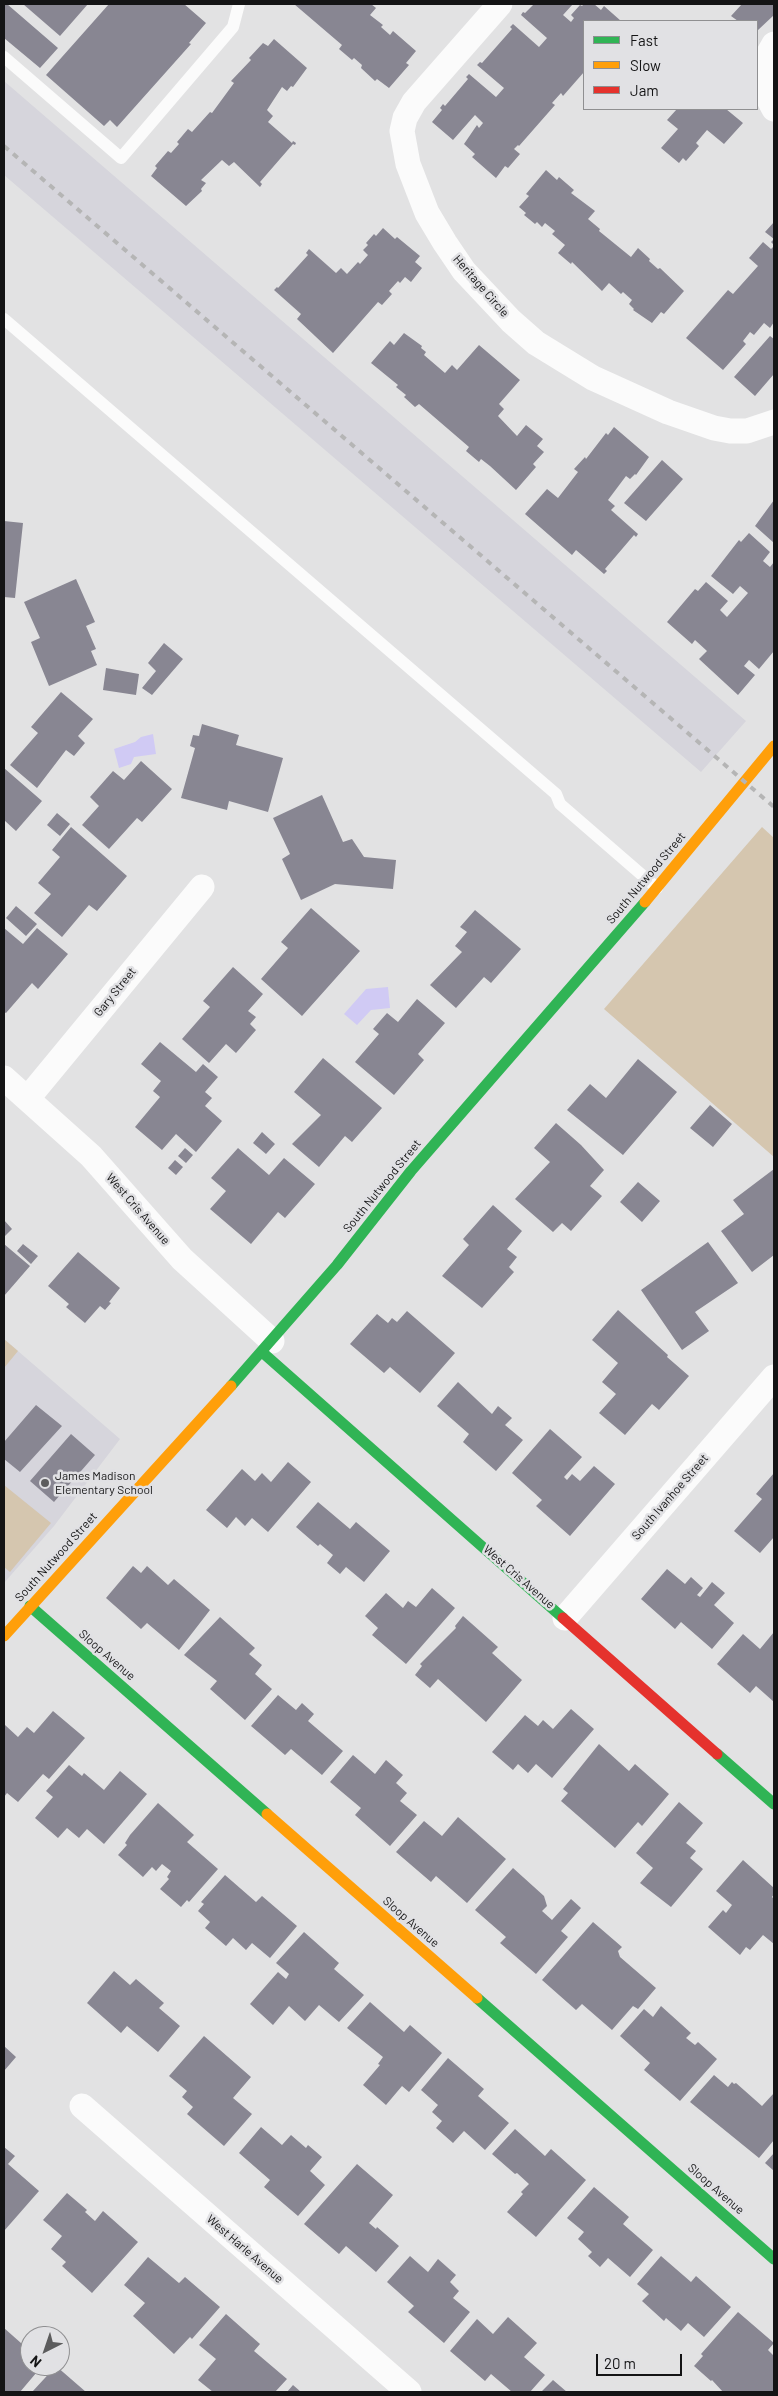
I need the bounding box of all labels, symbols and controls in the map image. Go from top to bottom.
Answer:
legend [583,20,758,110]
text: Fast [630,31,658,49]
text: Slow [630,56,661,74]
text: Jam [630,81,659,99]
street label: Heritage Circle [450,252,512,320]
street label: South Nutwood Street [603,829,689,927]
street label: Gary Street [91,965,139,1019]
street label: South Nutwood Street [340,1137,424,1235]
street label: West Cris Avenue [103,1170,173,1248]
street label: South Ivanhoe Street [629,1451,711,1543]
place label: James Madison Elementary School [55,1469,153,1497]
marker: James Madison Elementary School [39,1477,51,1489]
street label: South Nutwood Street [12,1509,100,1605]
street label: West Cris Avenue [480,1542,558,1612]
street label: Sloop Avenue [76,1627,138,1683]
street label: Sloop Avenue [380,1894,442,1950]
street label: Sloop Avenue [685,2161,747,2217]
street label: West Harle Avenue [204,2212,286,2286]
north arrow [20,2326,70,2376]
scale bar [598,2344,684,2376]
text: N [26,2352,45,2371]
text: 20 m [604,2354,636,2372]

